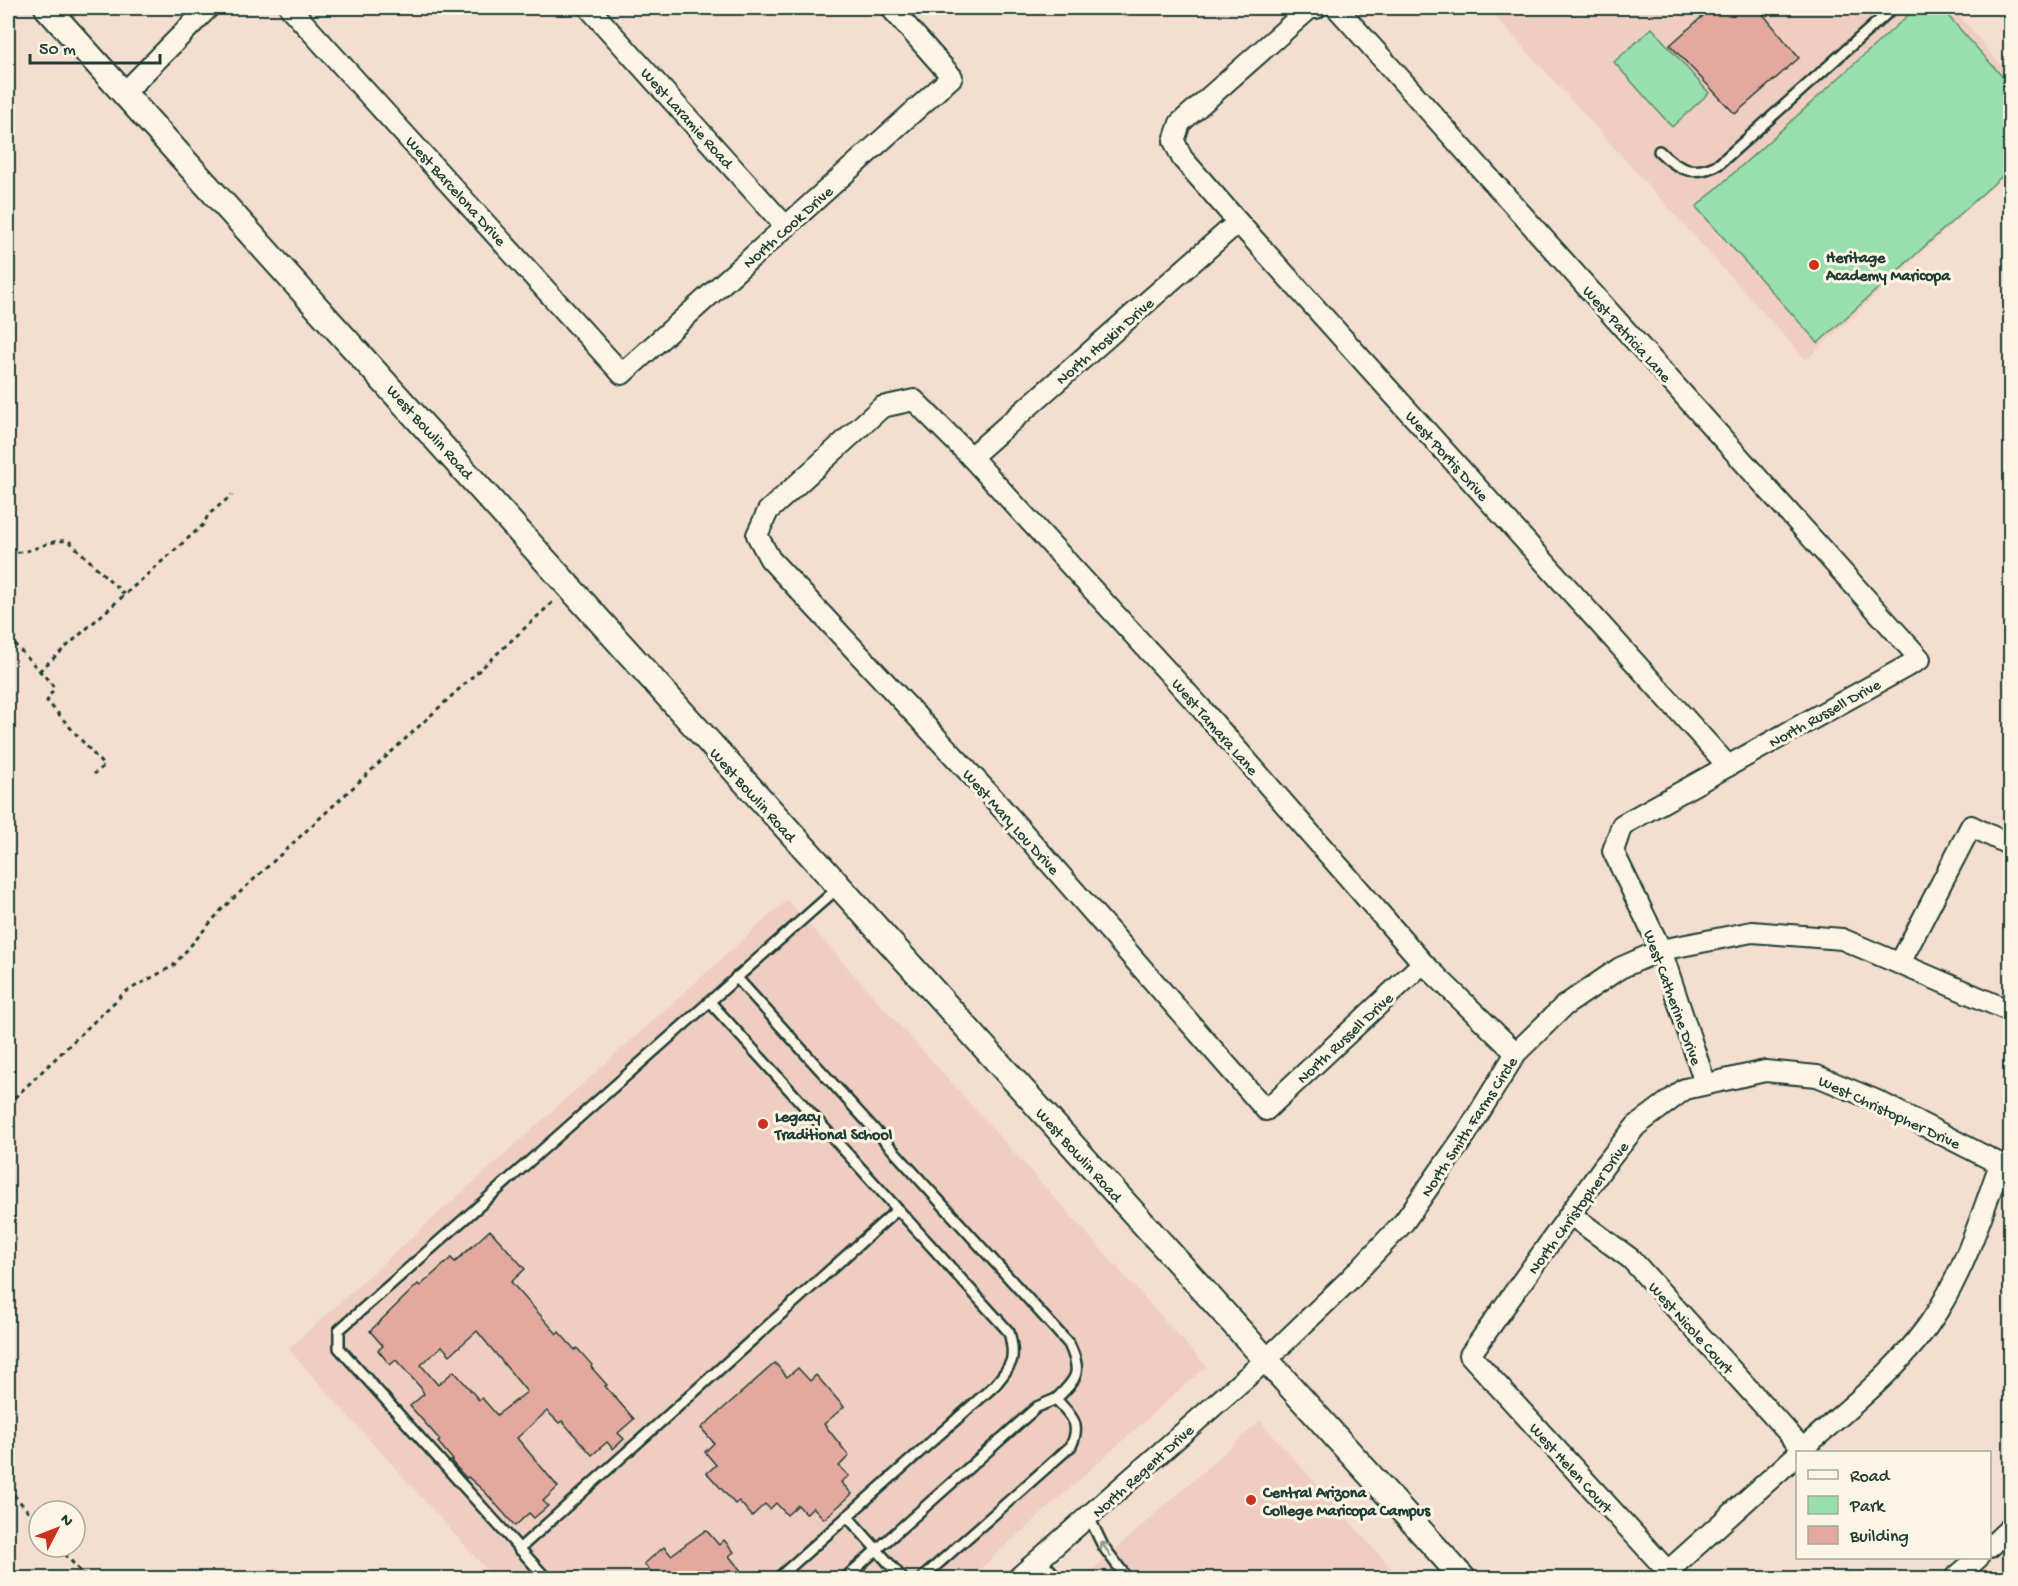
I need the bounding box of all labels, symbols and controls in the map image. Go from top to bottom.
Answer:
scale bar [30,27,160,65]
text: 50 m [39,40,76,61]
street label: West Laramie Road [635,65,737,175]
street label: West Barcelona Drive [400,133,509,252]
street label: North Cook Drive [740,183,839,274]
place label: Heritage Academy Maricopa [1825,250,1951,287]
marker: Heritage Academy Maricopa [1807,258,1821,272]
street label: West Patricia Lane [1577,283,1674,388]
street label: North Hoskin Drive [1053,294,1160,390]
street label: West Bowlin Road [381,382,477,486]
street label: West Portis Drive [1400,408,1492,507]
street label: West Tamara Lane [1166,676,1261,781]
street label: North Russell Drive [1766,676,1886,754]
street label: West Bowlin Road [704,745,800,849]
street label: West Mary Lou Drive [957,767,1062,881]
street label: West Catherine Drive [1637,928,1704,1069]
street label: North Russell Drive [1294,989,1399,1089]
street label: North Smith Farms Circle [1418,1054,1524,1202]
street label: West Christopher Drive [1815,1073,1963,1156]
street label: West Bowlin Road [1030,1105,1126,1209]
place label: Legacy Traditional School [773,1109,893,1146]
marker: Legacy Traditional School [756,1117,770,1131]
street label: North Christopher Drive [1525,1138,1635,1279]
street label: West Nicole Court [1643,1279,1737,1381]
street label: West Helen Court [1524,1420,1616,1520]
street label: North Regent Drive [1090,1422,1200,1523]
legend [1796,1451,1991,1559]
text: Road [1850,1467,1891,1488]
place label: Central Arizona College Maricopa Campus [1262,1485,1431,1522]
marker: Central Arizona College Maricopa Campus [1244,1493,1258,1507]
text: Park [1849,1497,1886,1518]
north arrow [27,1499,87,1559]
text: N [55,1511,76,1532]
text: Building [1849,1527,1909,1548]
one-way arrow [1100,1541,1112,1558]

